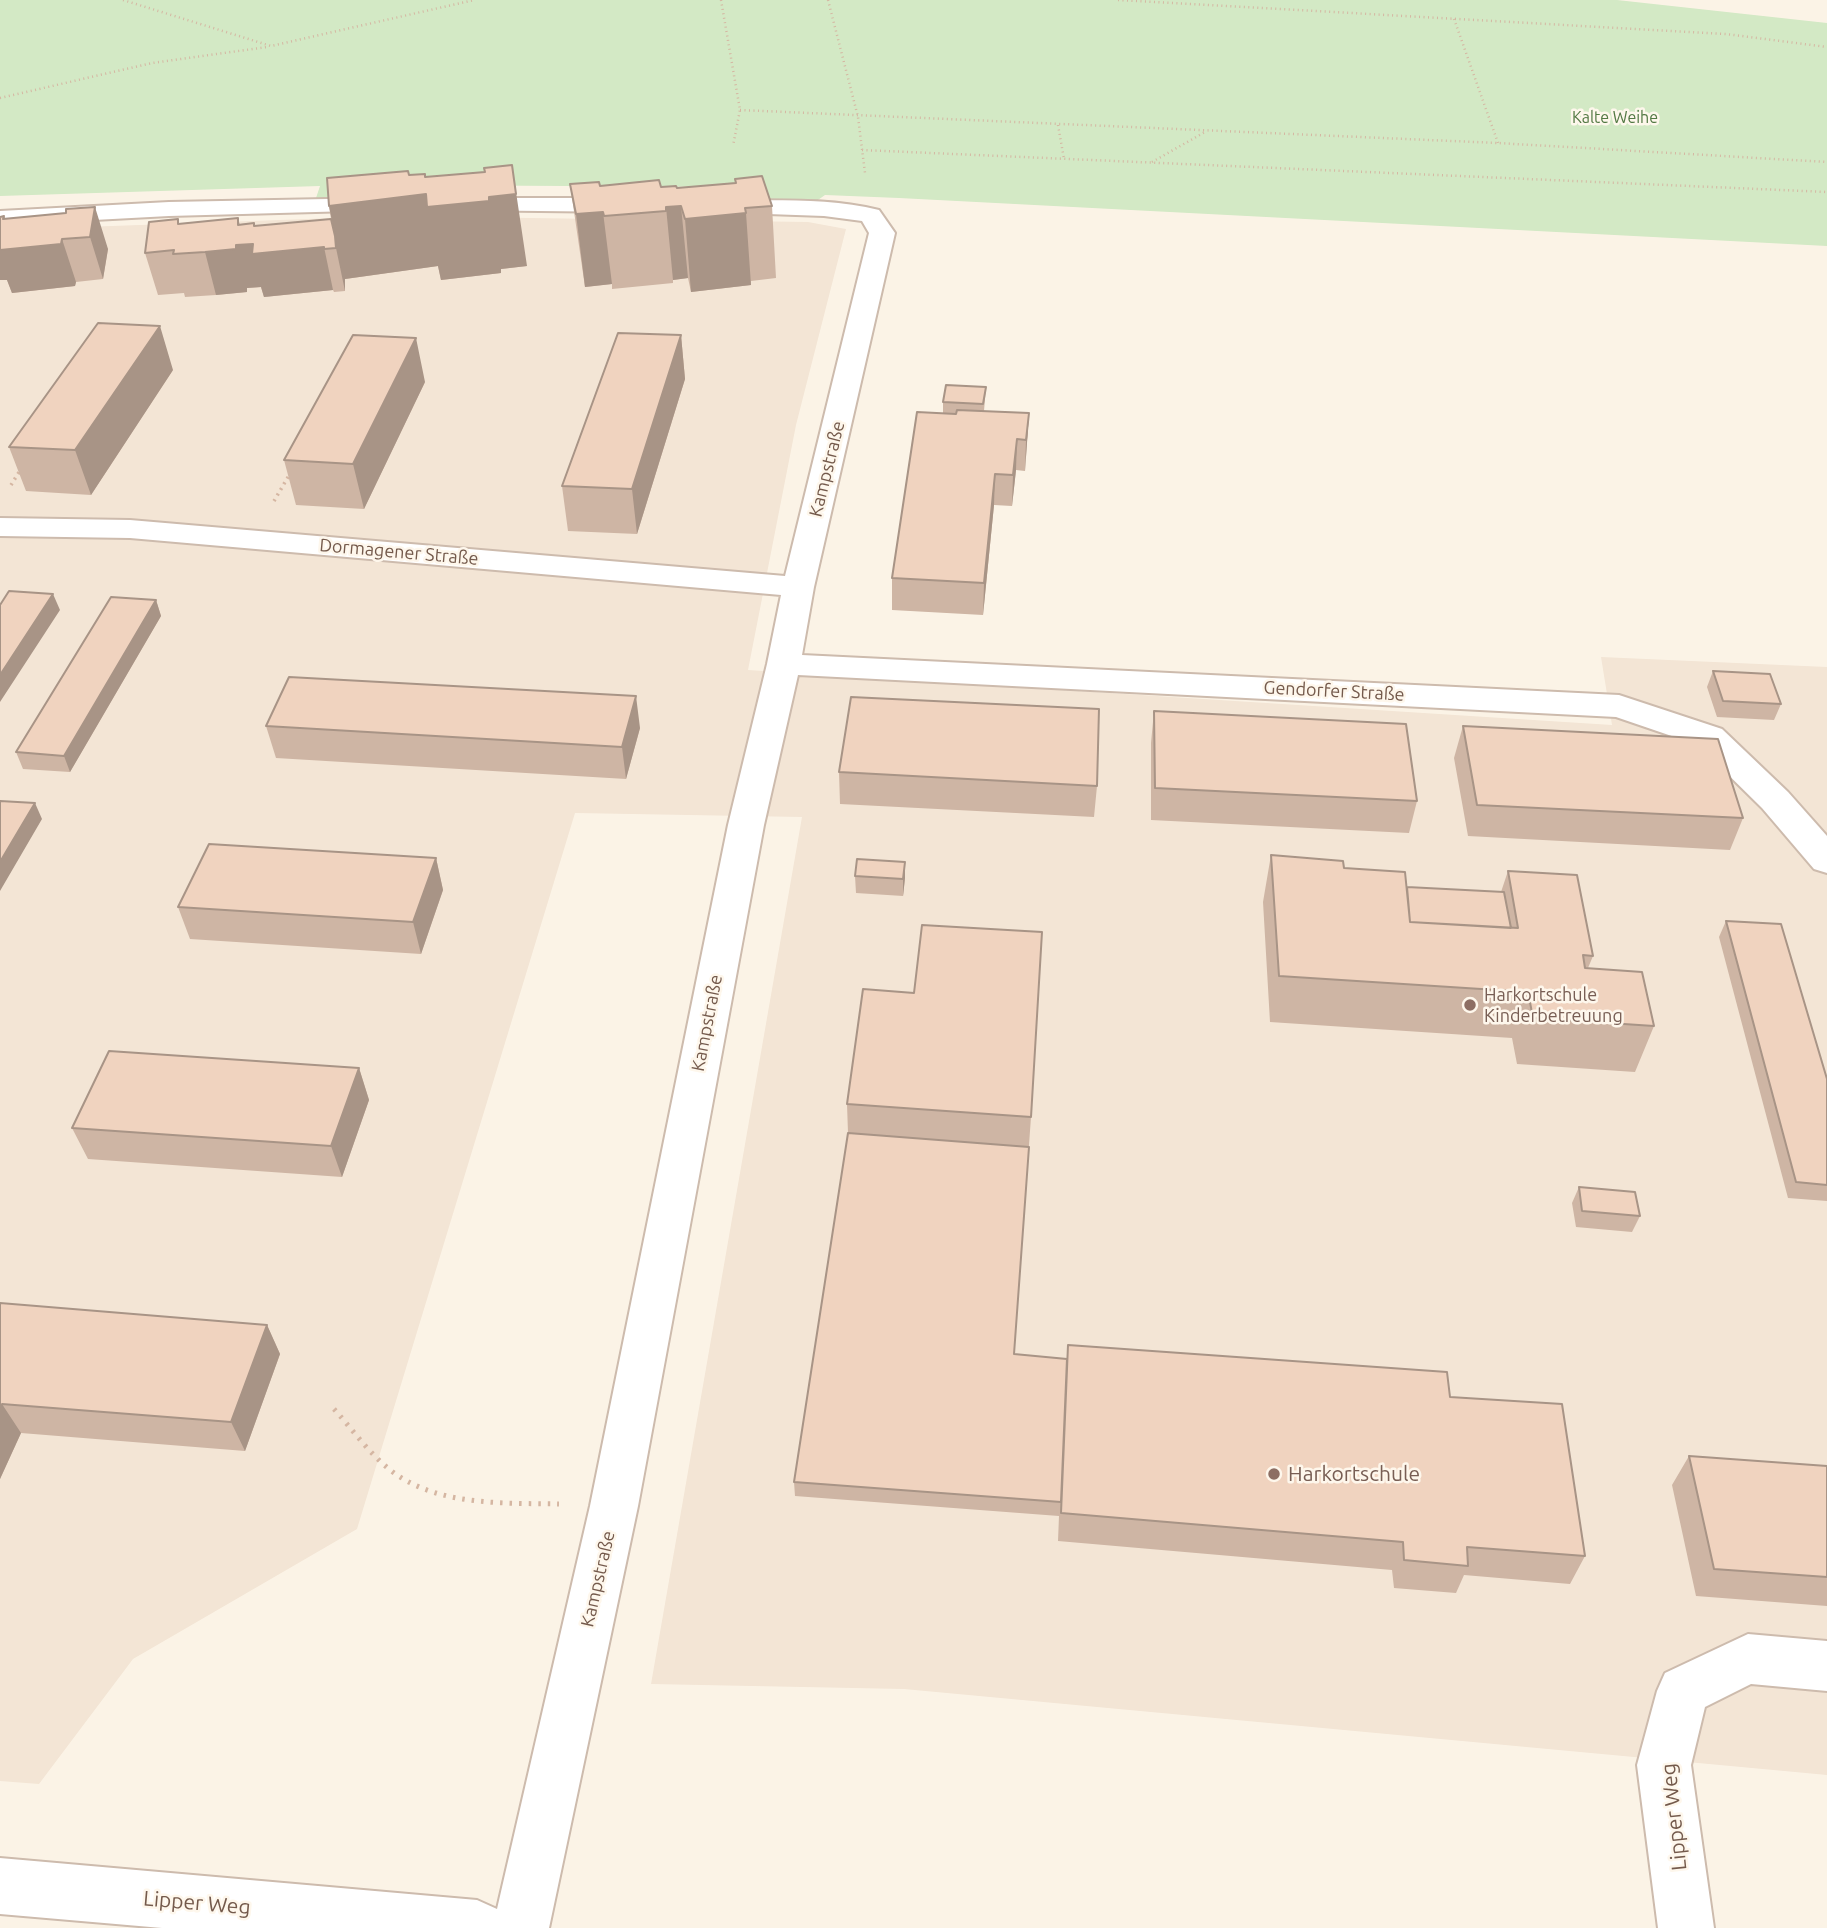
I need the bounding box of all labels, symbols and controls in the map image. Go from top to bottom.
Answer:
park label: Kalte Weihe [1572,108,1658,128]
street label: Kampstraße [805,419,849,519]
street label: Dormagener Straße [319,534,479,570]
street label: Gendorfer Straße [1263,677,1405,705]
street label: Kampstraße [687,973,727,1073]
place label: Harkortschule Kinderbetreuung [1484,984,1623,1026]
marker: Harkortschule Kinderbetreuung [1462,997,1478,1013]
place label: Harkortschule [1288,1461,1420,1487]
marker: Harkortschule [1266,1466,1282,1482]
street label: Kampstraße [576,1529,620,1629]
street label: Lipper Weg [1656,1762,1692,1872]
street label: Lipper Weg [142,1886,252,1920]

